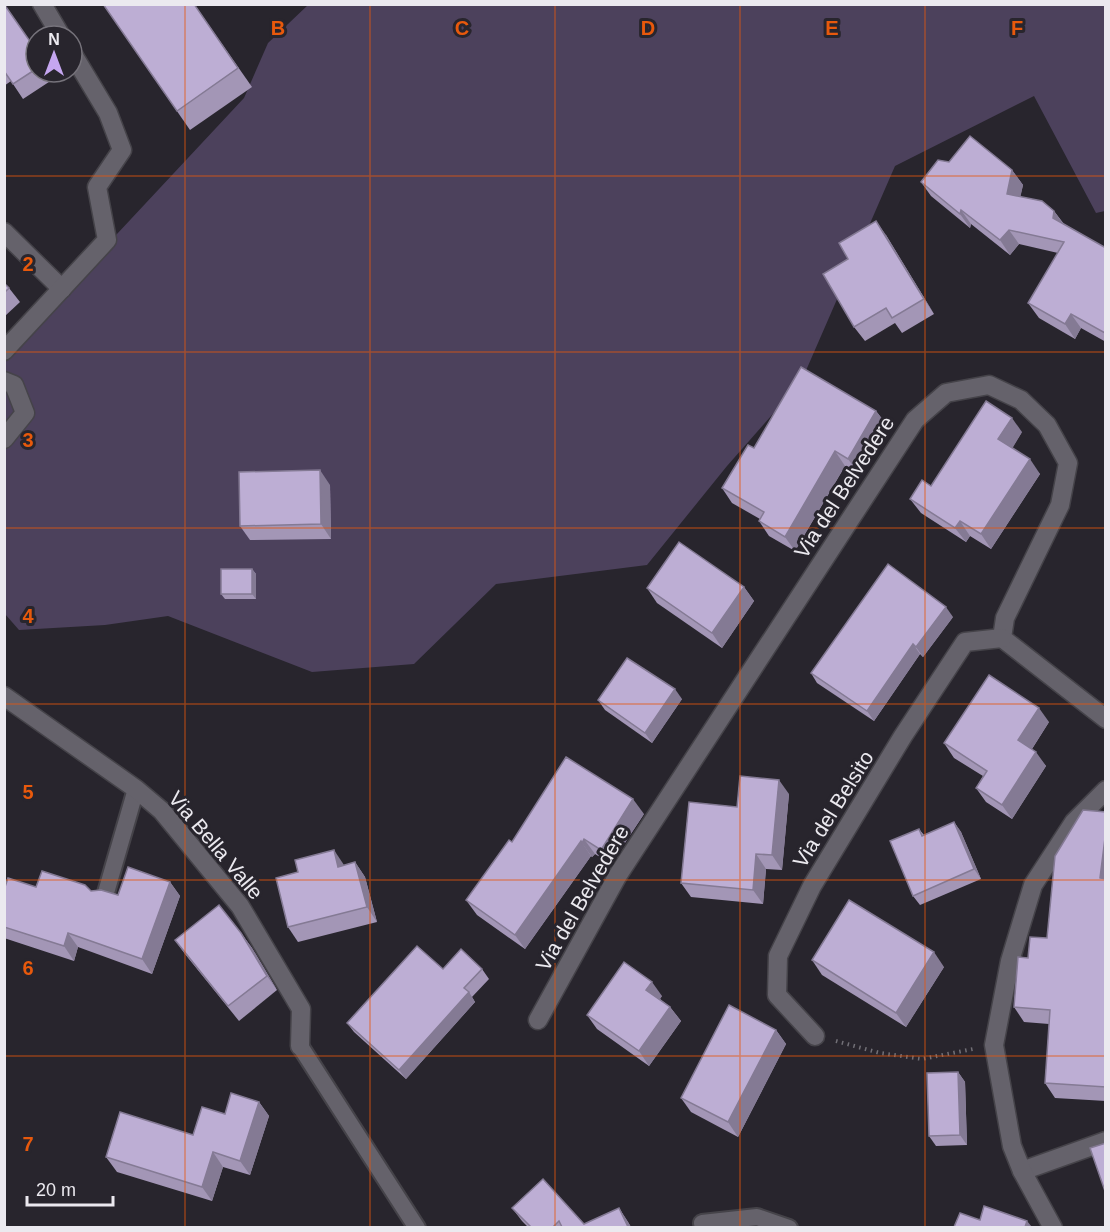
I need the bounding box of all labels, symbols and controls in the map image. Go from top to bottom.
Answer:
text: B [271,17,285,39]
text: C [455,17,469,39]
text: D [641,17,655,39]
text: E [825,17,839,39]
text: F [1011,17,1023,39]
north arrow [24,24,84,84]
text: N [48,31,60,48]
text: 2 [22,253,34,275]
street label: Via del Belvedere [790,412,898,562]
text: 3 [22,429,34,451]
text: 4 [22,605,34,627]
street label: Via del Belsito [788,747,878,871]
text: 5 [22,781,34,803]
street label: Via Bella Valle [164,786,268,904]
street label: Via del Belvedere [531,821,633,975]
text: 6 [22,957,34,979]
text: 7 [22,1133,34,1155]
scale bar [27,1169,112,1207]
text: 20 m [36,1180,76,1200]

